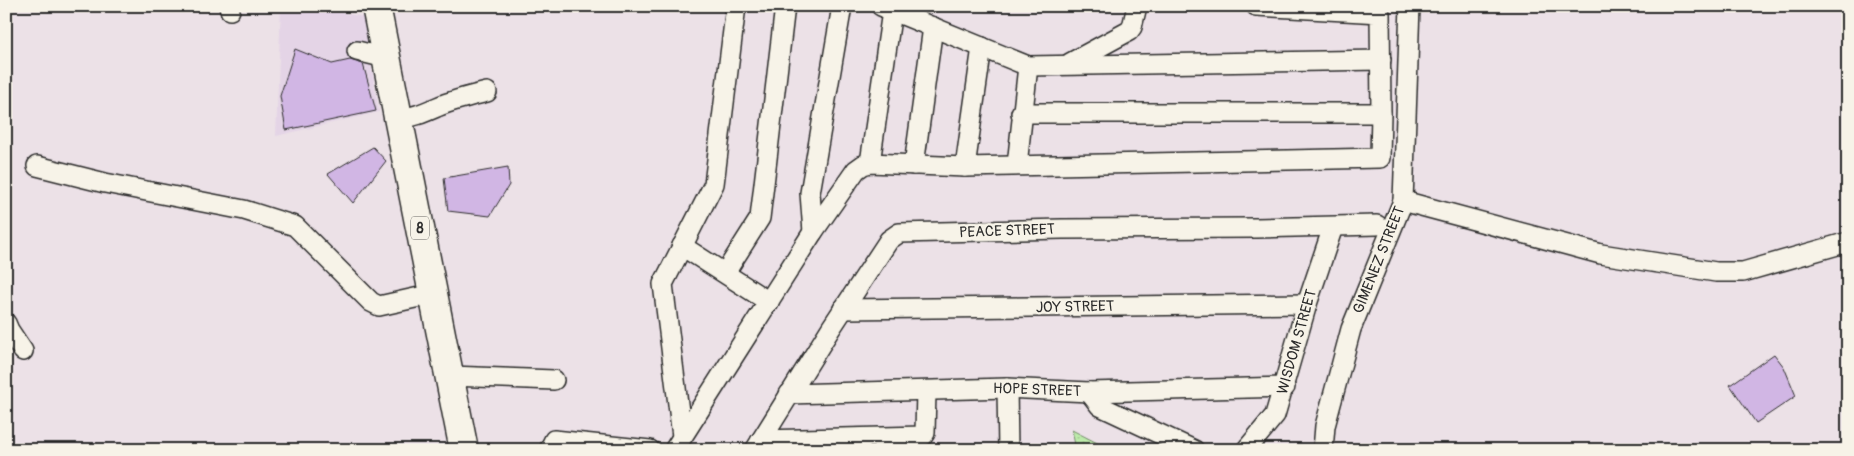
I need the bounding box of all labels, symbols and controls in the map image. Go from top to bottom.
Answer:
street label: GIMENEZ STREET [1349,204,1409,316]
road number: 8 [411,217,429,240]
street label: PEACE STREET [959,220,1055,242]
street label: WISDOM STREET [1273,287,1321,397]
street label: JOY STREET [1036,297,1114,317]
street label: HOPE STREET [993,379,1081,401]

